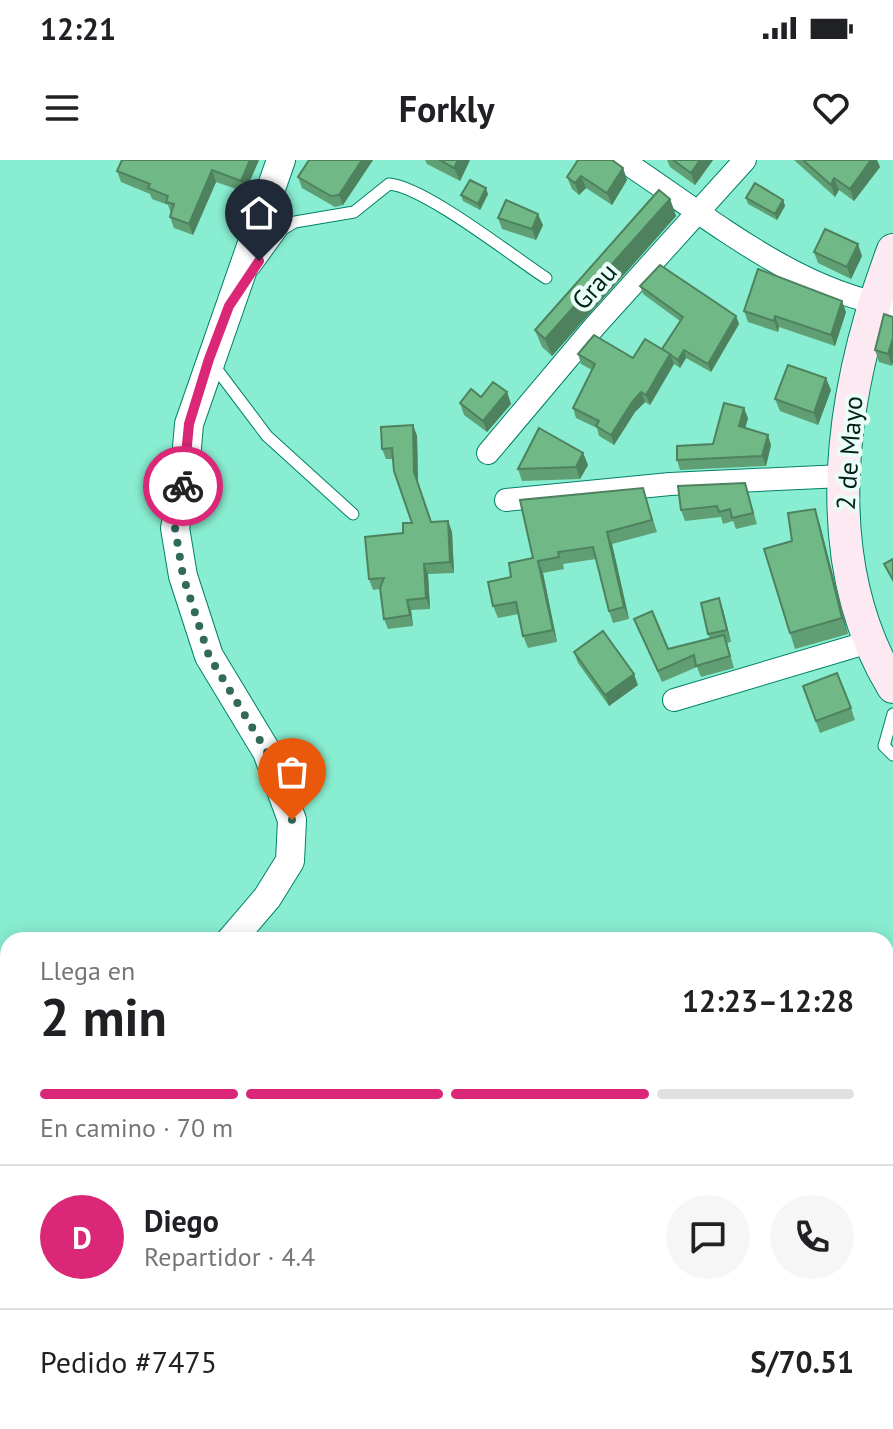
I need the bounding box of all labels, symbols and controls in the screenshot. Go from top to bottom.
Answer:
text: 12:21 [40,9,116,48]
text: Forkly [399,85,494,132]
icon: menu [40,86,84,130]
icon: heart [809,86,853,130]
pin [225,179,293,261]
icon: home [237,191,281,235]
street label: Grau [564,256,624,316]
street label: 2 de Mayo [829,395,869,511]
courier [143,446,223,526]
icon: bike [161,464,205,508]
pin [258,738,326,820]
icon: bag [270,750,314,794]
text: Llega en [40,954,135,987]
text: 12:23–12:28 [682,981,854,1020]
text: 2 min [40,983,167,1050]
text: En camino · 70 m [40,1111,233,1144]
button: chat [666,1195,750,1279]
button: phone [770,1195,854,1279]
text: Diego [144,1201,219,1240]
text: D [72,1218,92,1257]
text: Repartidor · 4.4 [144,1240,315,1273]
text: Pedido #7475 [40,1342,217,1381]
text: S/70.51 [750,1342,854,1381]

